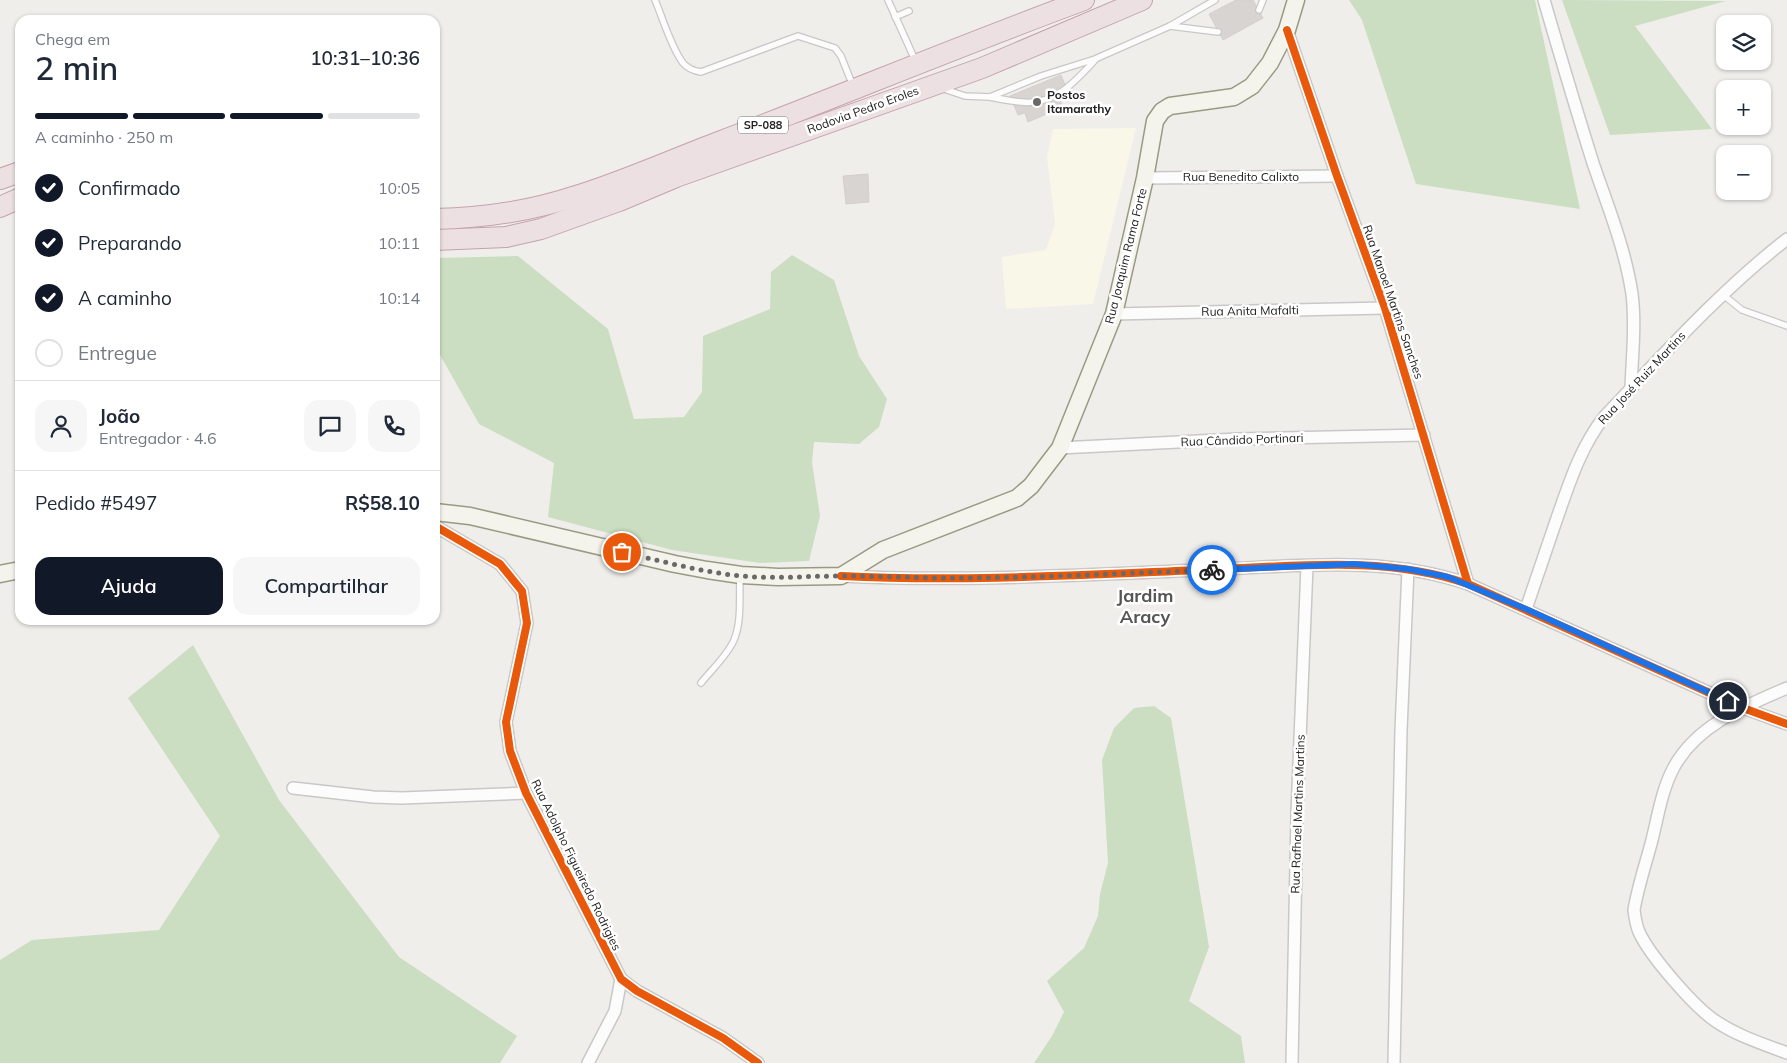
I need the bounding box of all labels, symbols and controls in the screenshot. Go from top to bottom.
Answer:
map controls [1716,15,1771,200]
button: layers [1716,15,1771,70]
text: Chega em [35,29,110,49]
text: 10:31–10:36 [310,46,420,70]
text: 2 min [35,48,118,88]
button: + [1716,80,1771,135]
street label: Rodovia Pedro Eroles [805,82,921,137]
place label: Postos Itamarathy [1047,87,1111,116]
marker: Postos Itamarathy [1031,96,1043,108]
road number: SP-088 [738,116,788,134]
text: A caminho · 250 m [35,127,173,147]
button: − [1716,145,1771,200]
street label: Rua Benedito Calixto [1183,169,1299,184]
icon: check [35,174,63,202]
text: Confirmado [78,176,180,200]
text: 10:05 [378,178,420,198]
street label: Rua Joaquim Rama Forte [1101,186,1150,325]
street label: Rua Manoel Martins Sanches [1360,223,1427,381]
icon: check [35,229,63,257]
text: Preparando [78,231,182,255]
text: 10:11 [378,233,420,253]
icon: check [35,284,63,312]
text: A caminho [78,286,172,310]
text: 10:14 [378,288,420,308]
street label: Rua Anita Mafalti [1201,302,1299,319]
street label: Rua José Ruiz Martins [1595,328,1689,427]
text: Entregue [78,341,157,365]
button: person [35,400,87,452]
button: chat [304,400,356,452]
button: phone [368,400,420,452]
text: João [99,404,140,428]
text: Entregador · 4.6 [99,428,216,448]
street label: Rua Cândido Portinari [1180,430,1304,449]
text: Pedido #5497 [35,491,157,515]
text: R$58.10 [345,491,420,515]
pin [601,531,643,573]
icon: bag [608,538,636,566]
courier [1187,545,1237,595]
icon: bike [1198,556,1226,584]
button: Ajuda [35,557,223,615]
button: Compartilhar [233,557,420,615]
district label: Jardim Aracy [1117,584,1173,628]
pin [1707,680,1749,722]
icon: home [1714,687,1742,715]
street label: Rua Rafhael Martins Martins [1287,734,1308,894]
street label: Rua Adolpho Figueiredo Rodrigies [528,777,625,953]

